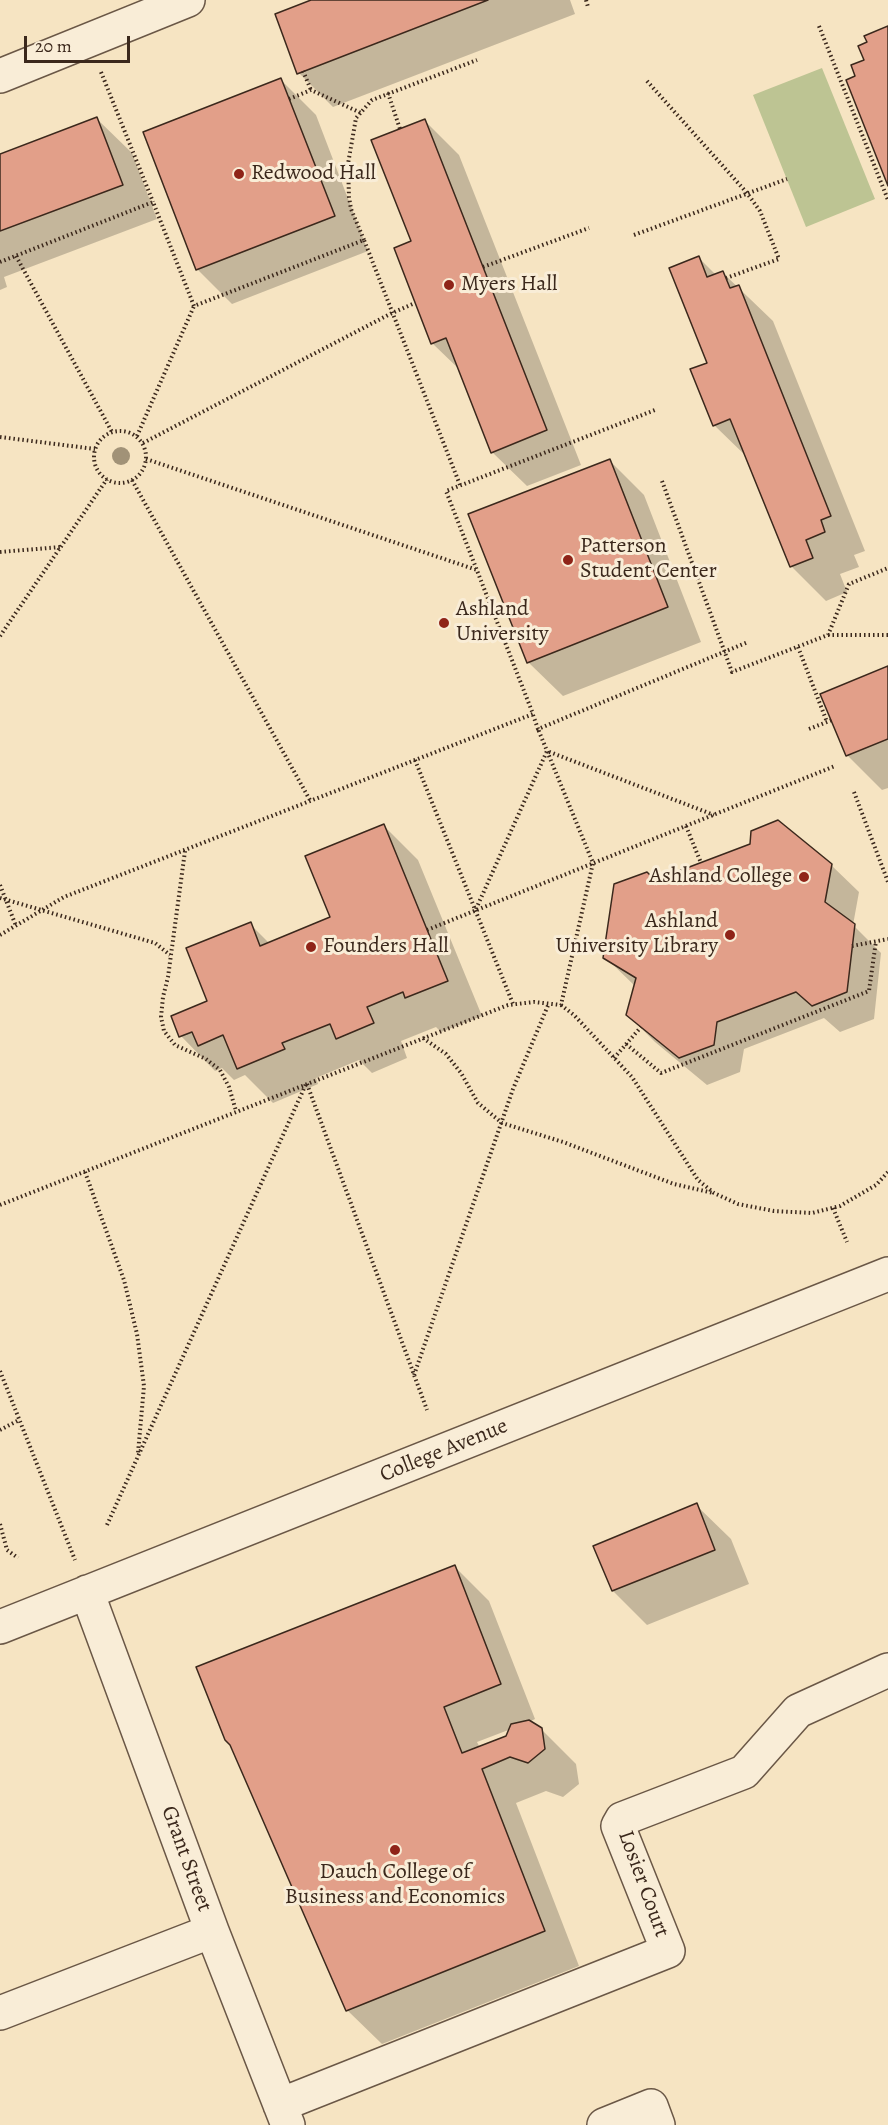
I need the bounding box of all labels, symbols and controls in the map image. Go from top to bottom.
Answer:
scale bar [27,24,134,62]
text: 20 m [35,34,72,58]
place label: Redwood Hall [251,161,376,187]
marker: Redwood Hall [232,167,246,181]
place label: Myers Hall [461,272,557,298]
marker: Myers Hall [442,278,456,292]
place label: Patterson Student Center [580,534,717,586]
marker: Patterson Student Center [561,553,575,567]
place label: Ashland University [456,597,549,648]
marker: Ashland University [437,616,451,630]
place label: Ashland College [649,864,792,890]
marker: Ashland College [797,870,811,884]
place label: Ashland University Library [555,909,718,960]
marker: Ashland University Library [723,928,737,942]
place label: Founders Hall [323,934,449,960]
marker: Founders Hall [304,940,318,954]
street label: College Avenue [376,1413,512,1489]
street label: Grant Street [155,1803,217,1915]
street label: Losier Court [611,1827,675,1941]
marker: Dauch College of Business and Economics [388,1843,402,1857]
place label: Dauch College of Business and Economics [285,1860,505,1912]

